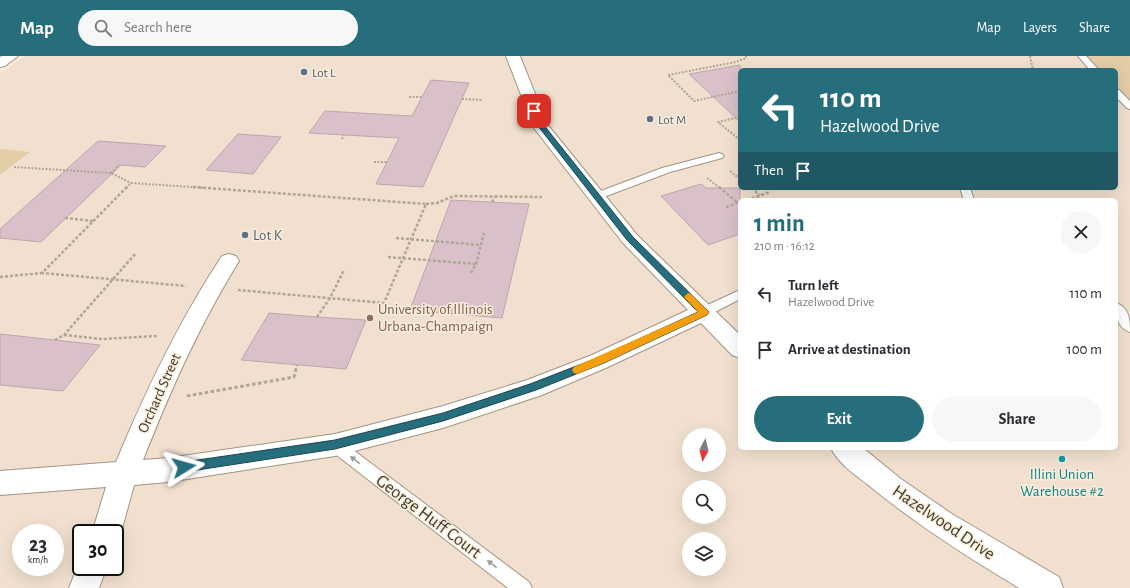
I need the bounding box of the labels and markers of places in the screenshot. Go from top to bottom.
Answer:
marker: Lot L [299,67,309,77]
place label: Lot L [312,67,336,80]
pin [517,94,551,128]
marker: Lot M [645,114,655,124]
place label: Lot M [658,114,686,127]
place label: Lot K [253,228,283,243]
marker: Lot K [240,230,250,240]
place label: University of Illinois Urbana-Champaign [378,302,493,334]
marker: University of Illinois Urbana-Champaign [365,313,375,323]
marker: Illini Union Warehouse #2 [1057,454,1067,464]
place label: Illini Union Warehouse #2 [1020,467,1104,499]

